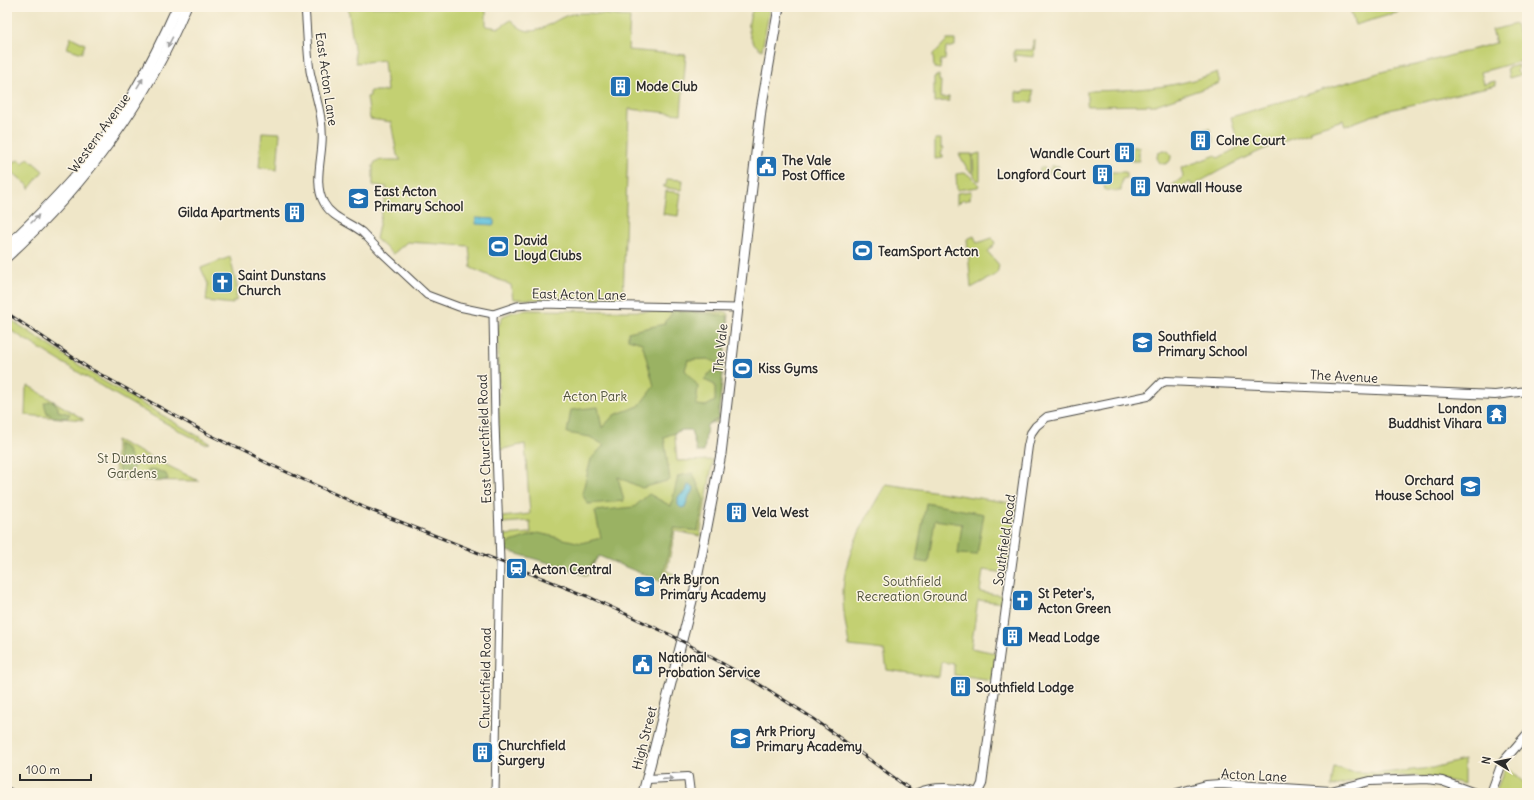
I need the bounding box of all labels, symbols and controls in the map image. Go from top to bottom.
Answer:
street label: East Acton Lane [312,31,341,127]
one-way arrow [167,37,173,48]
building icon: Mode Club [607,73,633,99]
one-way arrow [136,78,144,88]
place label: Mode Club [636,78,698,95]
street label: Western Avenue [65,90,134,177]
building icon: Colne Court [1187,127,1213,153]
place label: Colne Court [1216,132,1286,149]
building icon: Wandle Court [1112,140,1138,166]
place label: Wandle Court [1030,145,1111,162]
place label: The Vale Post Office [782,152,845,184]
public building icon: The Vale Post Office [753,154,779,180]
building icon: Longford Court [1089,161,1115,187]
place label: Longford Court [997,166,1087,183]
building icon: Vanwall House [1128,174,1154,200]
place label: Vanwall House [1156,179,1242,196]
place label: East Acton Primary School [374,183,464,215]
school or university icon: East Acton Primary School [345,185,371,211]
building icon: Gilda Apartments [282,199,308,225]
place label: Gilda Apartments [178,204,280,221]
one-way arrow [30,214,40,224]
place label: David Lloyd Clubs [514,232,582,264]
sports icon: David Lloyd Clubs [486,234,512,260]
sports icon: TeamSport Acton [850,238,876,264]
place label: TeamSport Acton [878,243,979,260]
place label: Saint Dunstans Church [238,267,326,299]
church icon: Saint Dunstans Church [209,269,235,295]
street label: East Acton Lane [532,285,626,304]
street label: The Vale [709,323,732,373]
place label: Southfield Primary School [1158,328,1248,360]
school or university icon: Southfield Primary School [1130,330,1156,356]
sports icon: Kiss Gyms [730,355,756,381]
place label: Kiss Gyms [758,360,818,377]
street label: The Avenue [1310,366,1378,387]
street label: East Churchfield Road [474,374,495,504]
park label: Acton Park [563,388,627,405]
place label: London Buddhist Vihara [1388,400,1483,432]
temple icon: London Buddhist Vihara [1484,402,1510,428]
park label: St Dunstans Gardens [97,450,167,482]
place label: Orchard House School [1375,472,1454,504]
school or university icon: Orchard House School [1457,474,1483,500]
street label: Southfield Road [990,493,1019,587]
building icon: Vela West [723,499,749,525]
place label: Vela West [752,504,809,521]
station icon: Acton Central [504,556,530,582]
place label: Acton Central [532,561,612,578]
place label: Ark Byron Primary Academy [660,571,766,603]
school or university icon: Ark Byron Primary Academy [631,573,657,599]
park label: Southfield Recreation Ground [857,573,968,605]
place label: St Peter's, Acton Green [1038,585,1112,617]
church icon: St Peter's, Acton Green [1009,587,1035,613]
building icon: Mead Lodge [999,624,1025,650]
street label: Churchfield Road [476,627,495,729]
place label: Mead Lodge [1028,629,1100,646]
place label: National Probation Service [658,649,760,681]
public building icon: National Probation Service [630,651,656,677]
building icon: Southfield Lodge [948,674,974,700]
place label: Southfield Lodge [976,679,1074,696]
street label: High Street [628,704,661,772]
place label: Ark Priory Primary Academy [756,723,862,755]
school or university icon: Ark Priory Primary Academy [728,725,754,751]
place label: Churchfield Surgery [498,737,566,769]
building icon: Churchfield Surgery [469,739,495,765]
north arrow [1476,742,1516,782]
text: N [1479,755,1494,765]
scale bar [20,756,91,782]
text: 100 m [26,762,60,777]
street label: Acton Lane [1220,765,1287,786]
one-way arrow [662,775,674,782]

